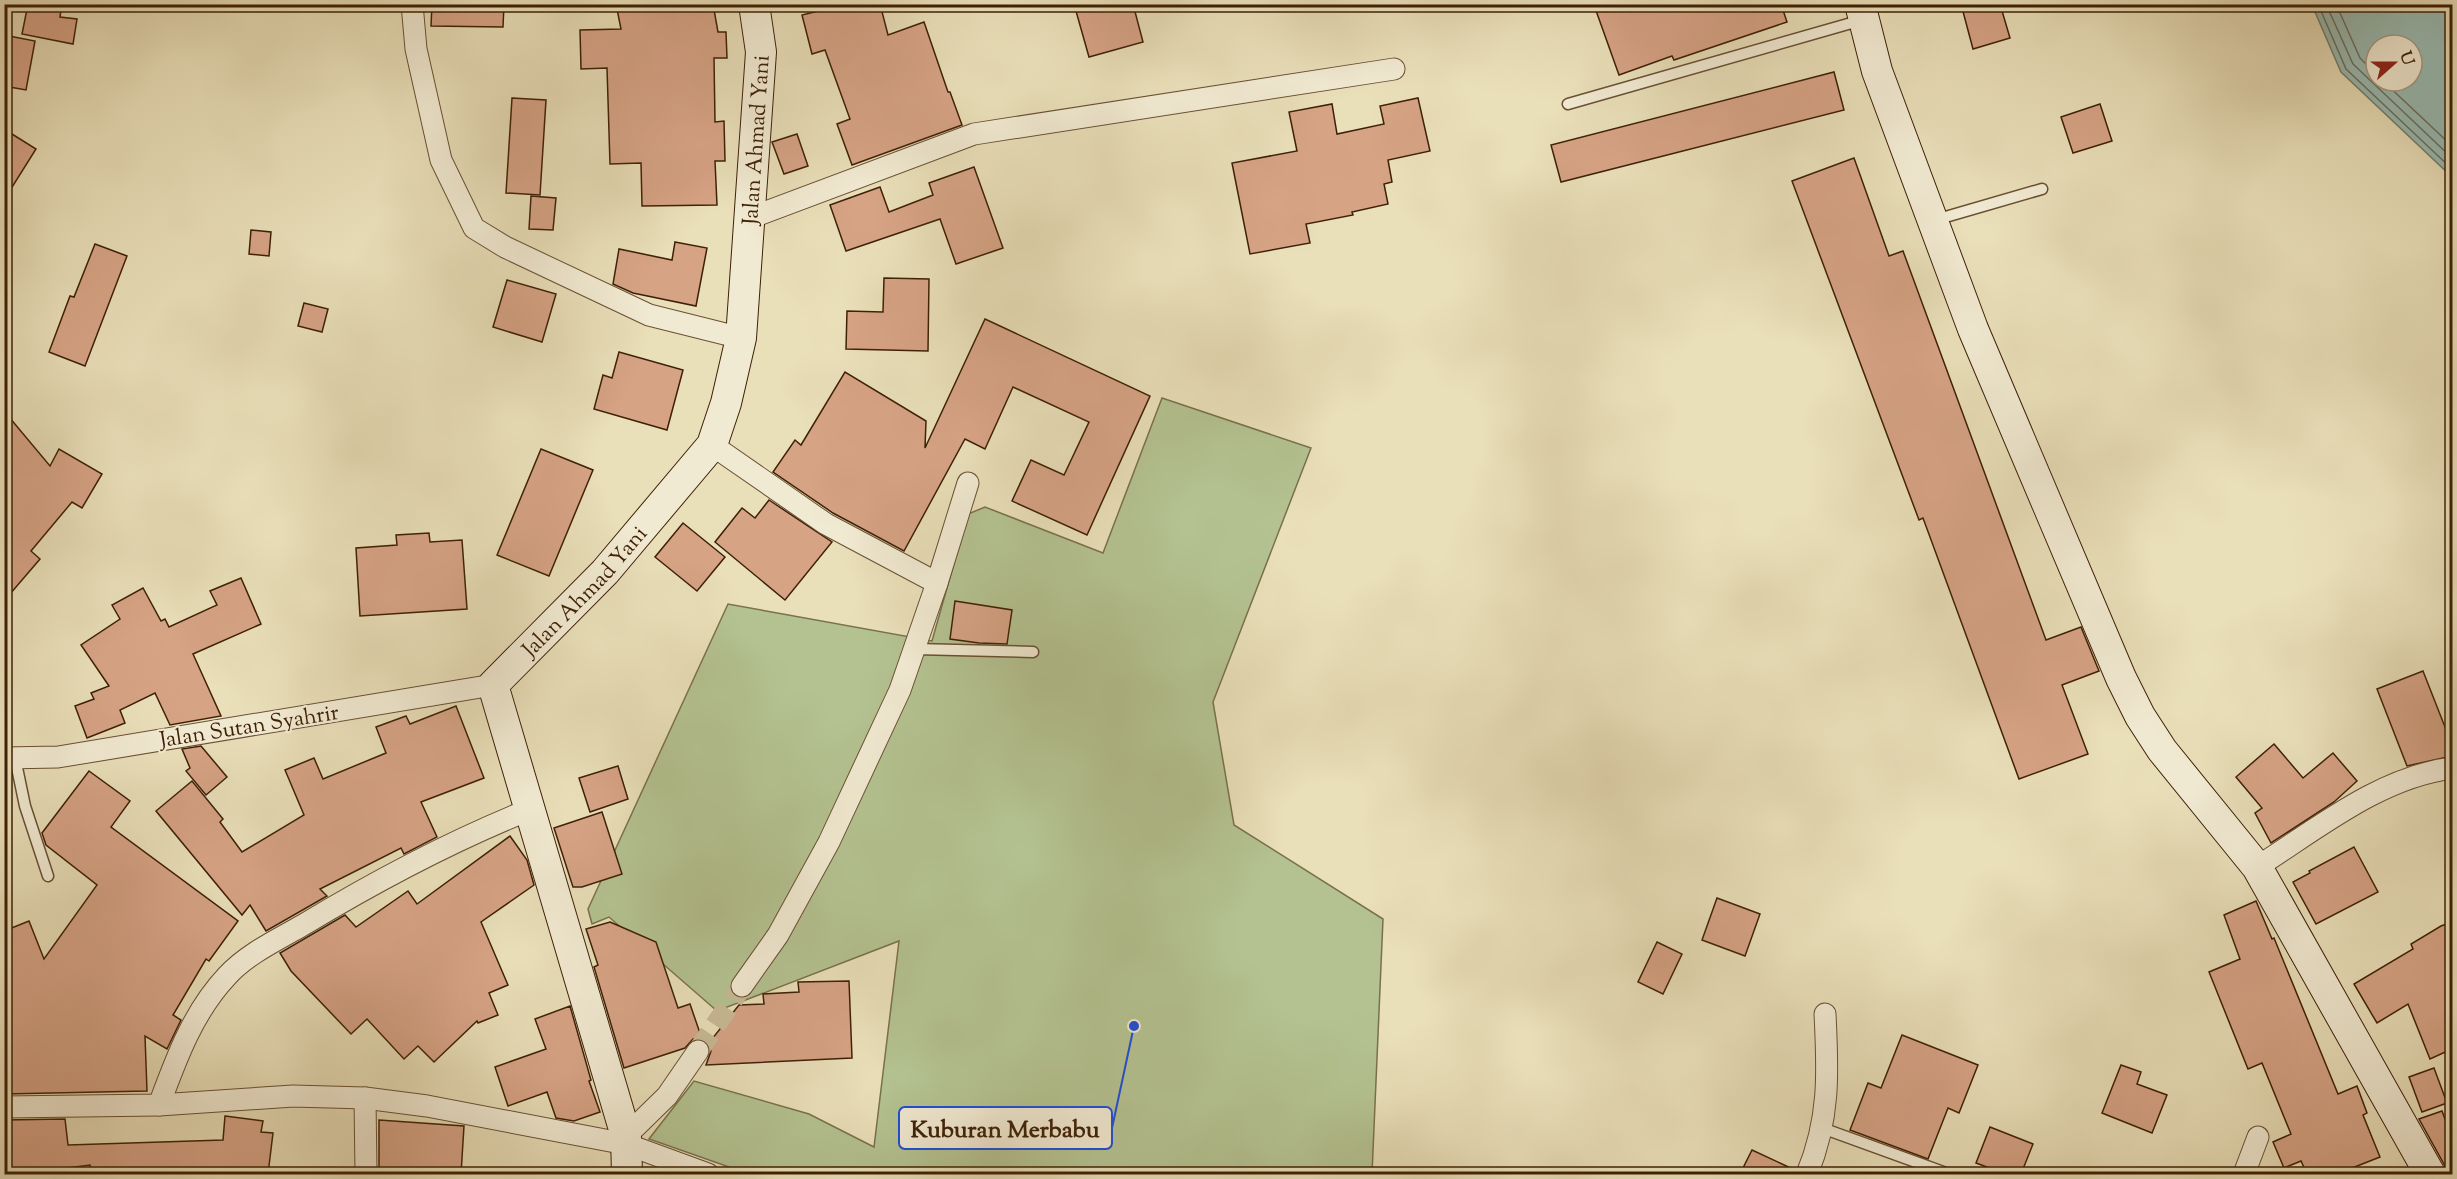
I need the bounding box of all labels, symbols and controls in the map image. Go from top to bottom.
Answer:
north arrow [2364,33,2424,93]
text: U [2393,48,2419,70]
street label: Jalan Ahmad Yani [736,54,780,227]
street label: Jalan Ahmad Yani [515,520,656,667]
street label: Jalan Sutan Syahrir [157,698,341,758]
callout: Kuburan Merbabu [899,1107,1112,1149]
text: Kuburan Merbabu [911,1114,1100,1148]

